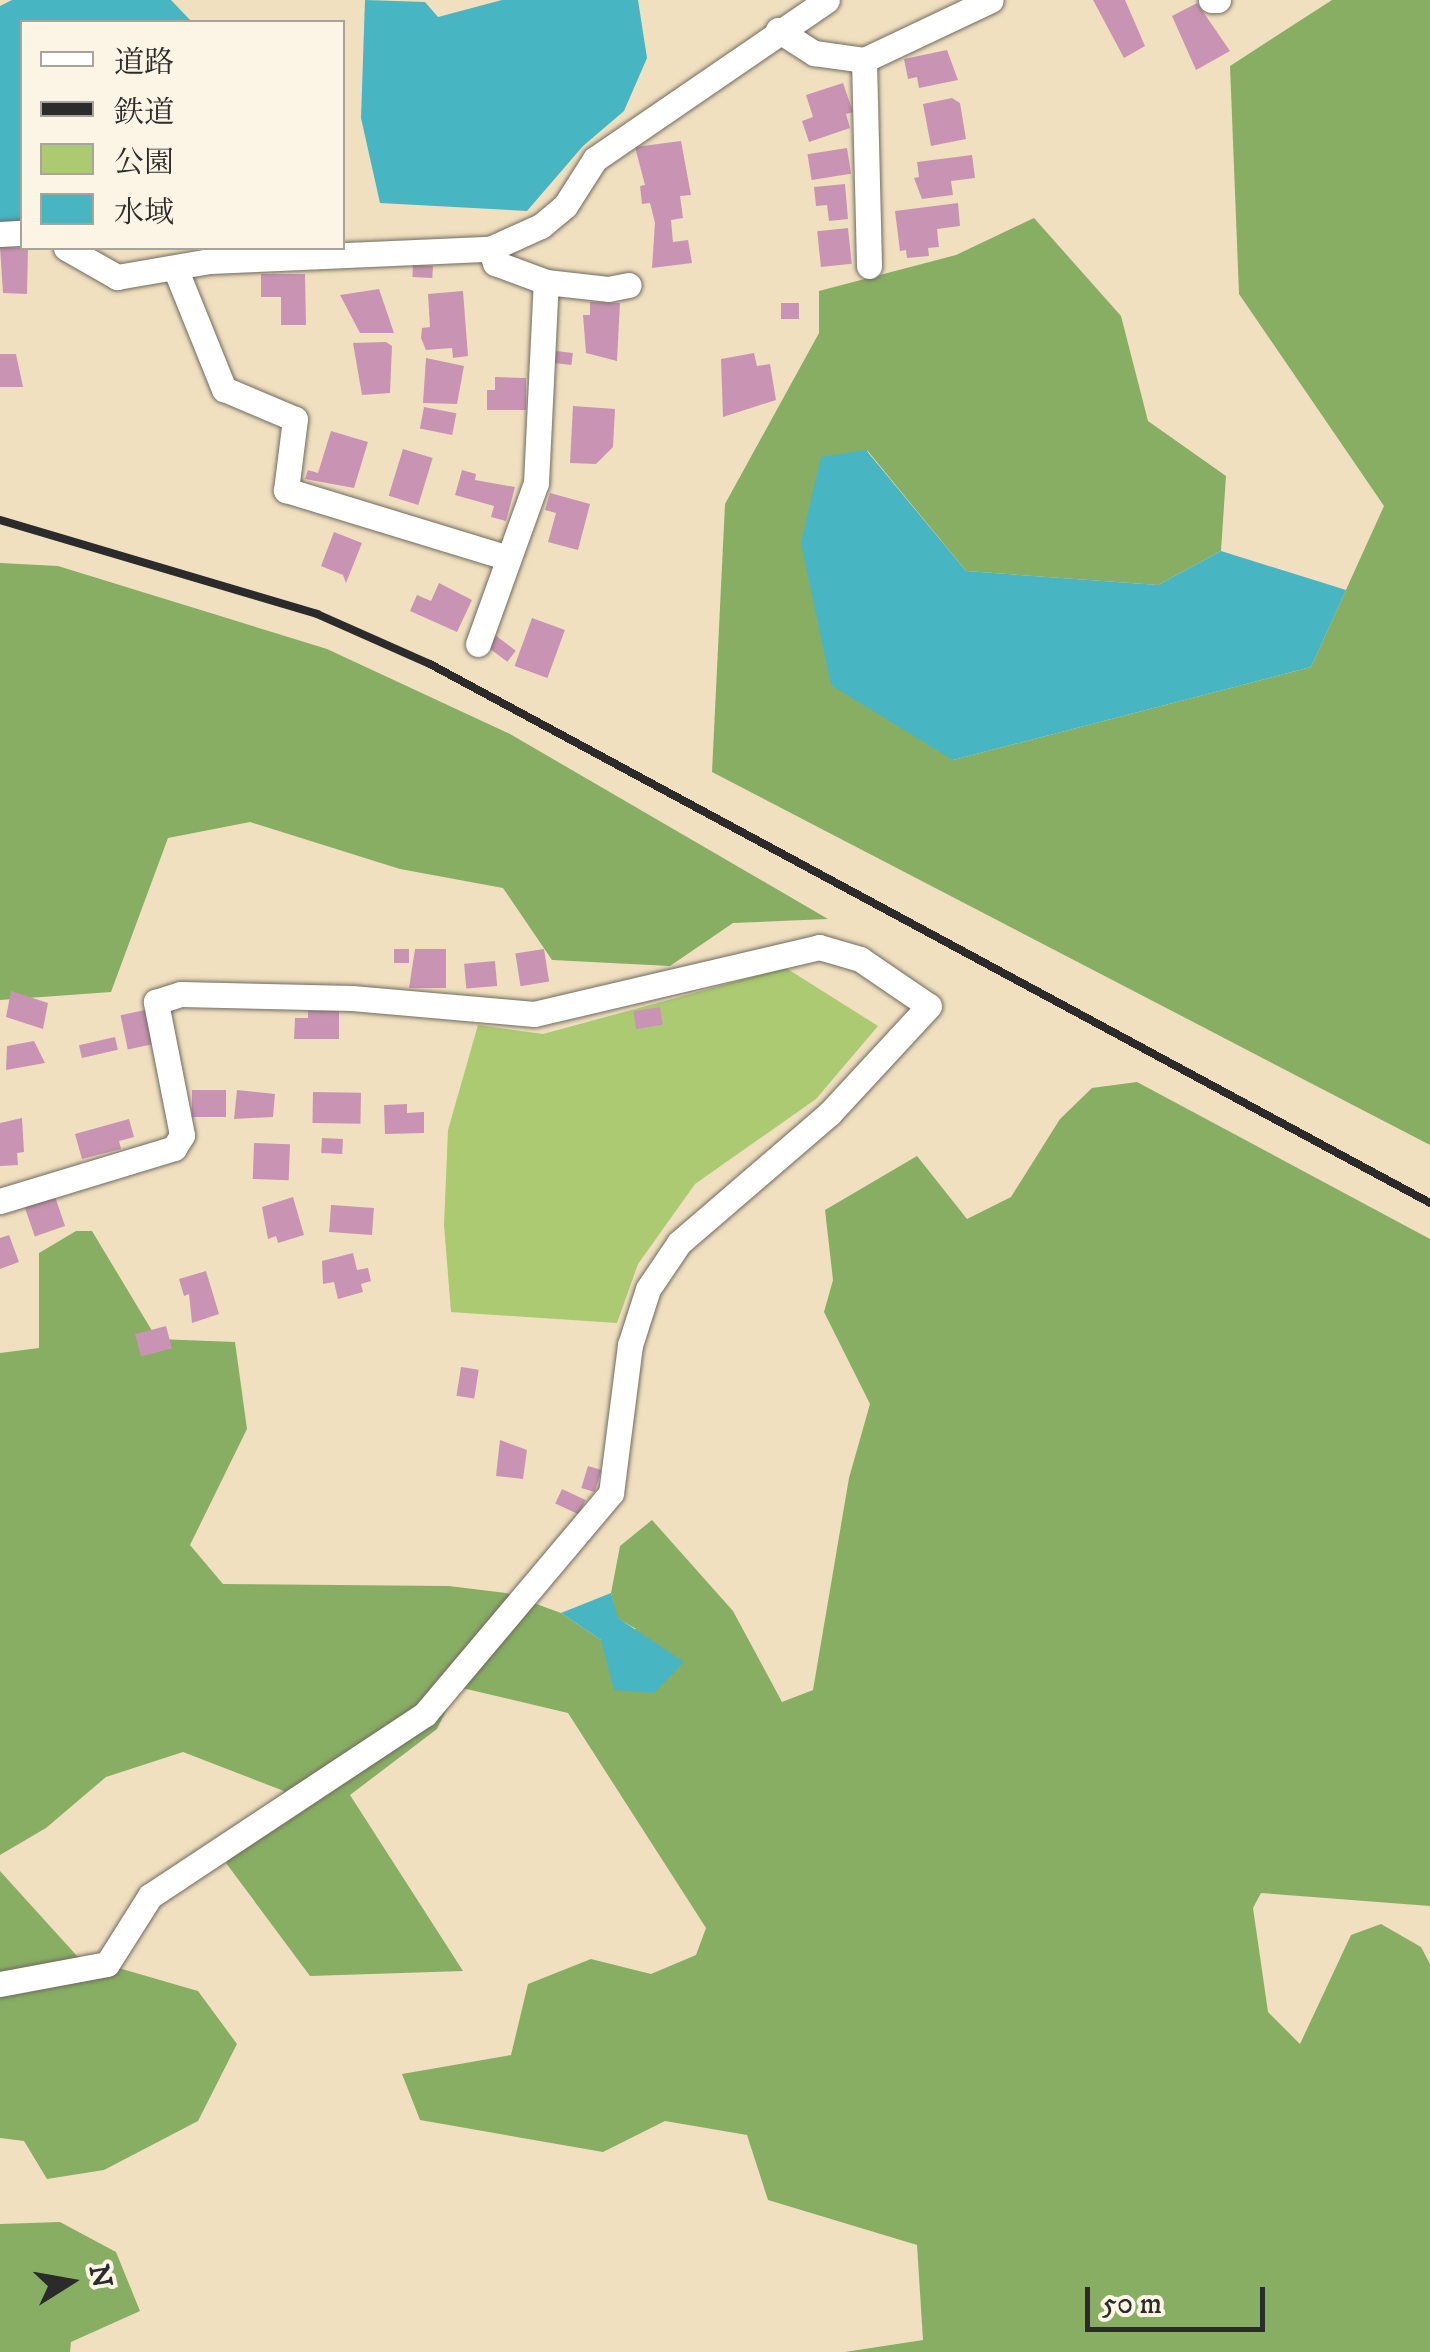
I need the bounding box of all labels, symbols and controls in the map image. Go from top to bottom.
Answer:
legend [20,20,345,250]
text: 道路 [114,45,174,82]
text: 鉄道 [114,95,174,132]
text: 公園 [114,145,174,182]
text: 水域 [114,195,174,232]
north arrow [20,2232,120,2332]
text: N [81,2262,119,2291]
scale bar [1090,2267,1270,2329]
text: 50 m [1102,2286,1162,2323]

